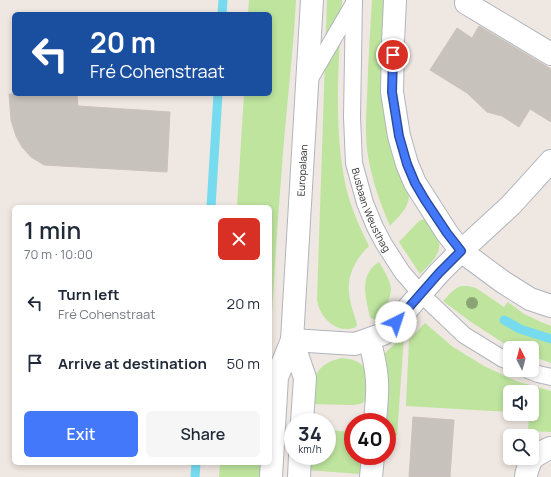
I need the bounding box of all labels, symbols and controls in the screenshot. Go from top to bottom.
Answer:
text: 20 m [90,23,156,61]
icon: left [24,28,76,80]
pin [376,38,410,72]
icon: arrive [382,44,404,66]
text: Fré Cohenstraat [90,59,225,83]
street label: Europalaan [293,144,310,197]
street label: Busbaan Weusthag [349,166,394,255]
text: 1 min [24,213,81,246]
button: close [218,218,260,260]
text: 70 m · 10:00 [24,245,93,263]
text: Turn left [58,284,120,305]
icon: left [24,292,46,314]
text: 20 m [227,293,260,314]
position arrow [375,301,417,343]
text: Fré Cohenstraat [58,305,155,323]
north arrow [503,341,539,377]
map controls [503,341,539,465]
icon: arrive [24,352,46,374]
text: Arrive at destination [58,353,207,374]
text: 50 m [226,353,260,374]
button: sound [503,385,539,421]
button: Exit [24,411,138,457]
button: Share [146,411,260,457]
speed limit sign: 40 [344,413,396,465]
text: 34 [298,420,322,447]
button: search [503,429,539,465]
text: km/h [298,442,322,456]

